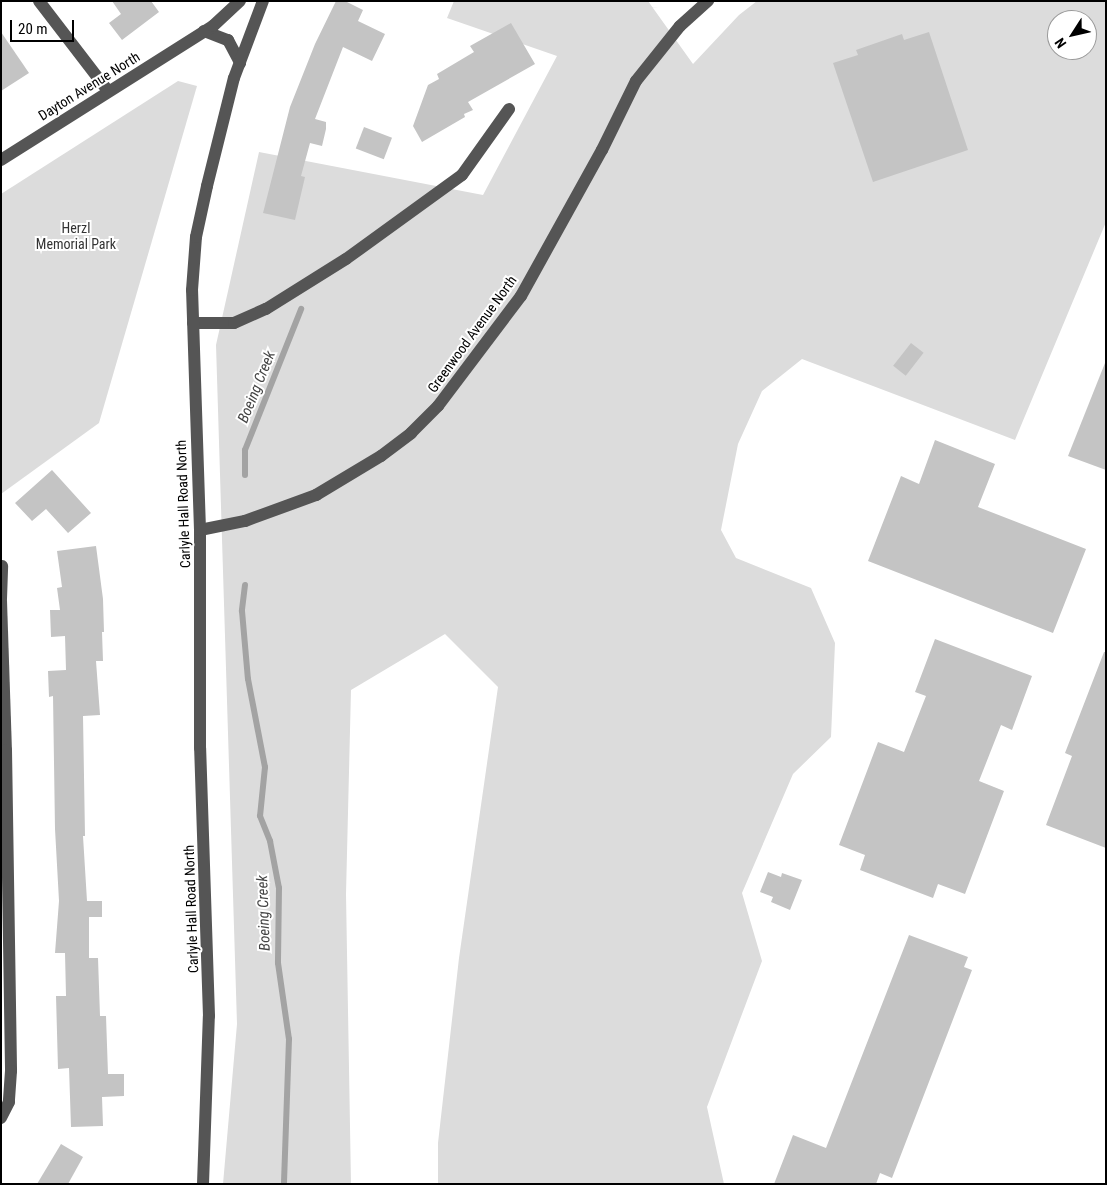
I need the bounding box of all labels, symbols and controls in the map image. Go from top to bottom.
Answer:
scale bar [12,10,76,42]
north arrow [1047,10,1097,60]
text: 20 m [18,20,48,38]
text: N [1052,35,1070,51]
street label: Dayton Avenue North [35,48,143,124]
park label: Herzl Memorial Park [36,220,116,252]
street label: Greenwood Avenue North [424,272,520,396]
water label: Boeing Creek [234,349,280,425]
street label: Carlyle Hall Road North [172,439,194,569]
street label: Carlyle Hall Road North [180,844,202,974]
water label: Boeing Creek [254,875,274,951]

